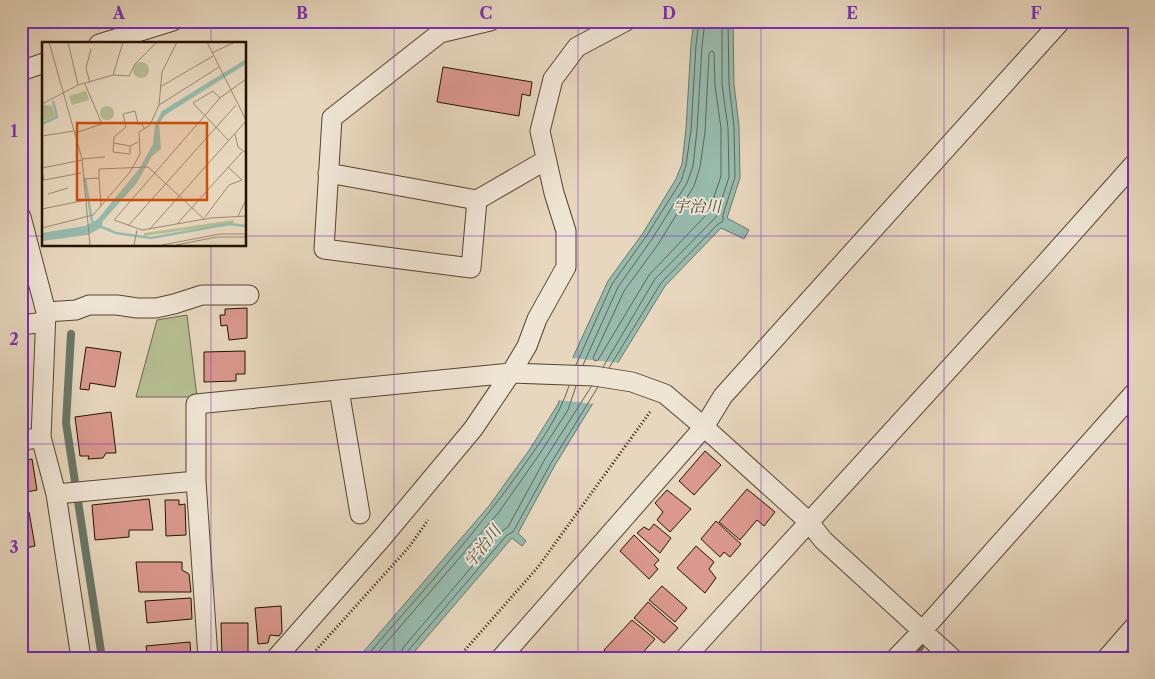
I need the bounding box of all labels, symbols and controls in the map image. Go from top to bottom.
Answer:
text: A [112,3,126,23]
text: B [296,3,308,23]
text: C [480,3,492,23]
text: D [662,3,676,23]
text: E [846,3,858,23]
text: F [1031,3,1042,23]
inset map [42,42,246,246]
text: 1 [10,121,18,141]
water label: 宇治川 [673,196,723,216]
text: 2 [9,329,19,349]
water label: 宇治川 [459,519,506,571]
text: 3 [9,537,19,557]

